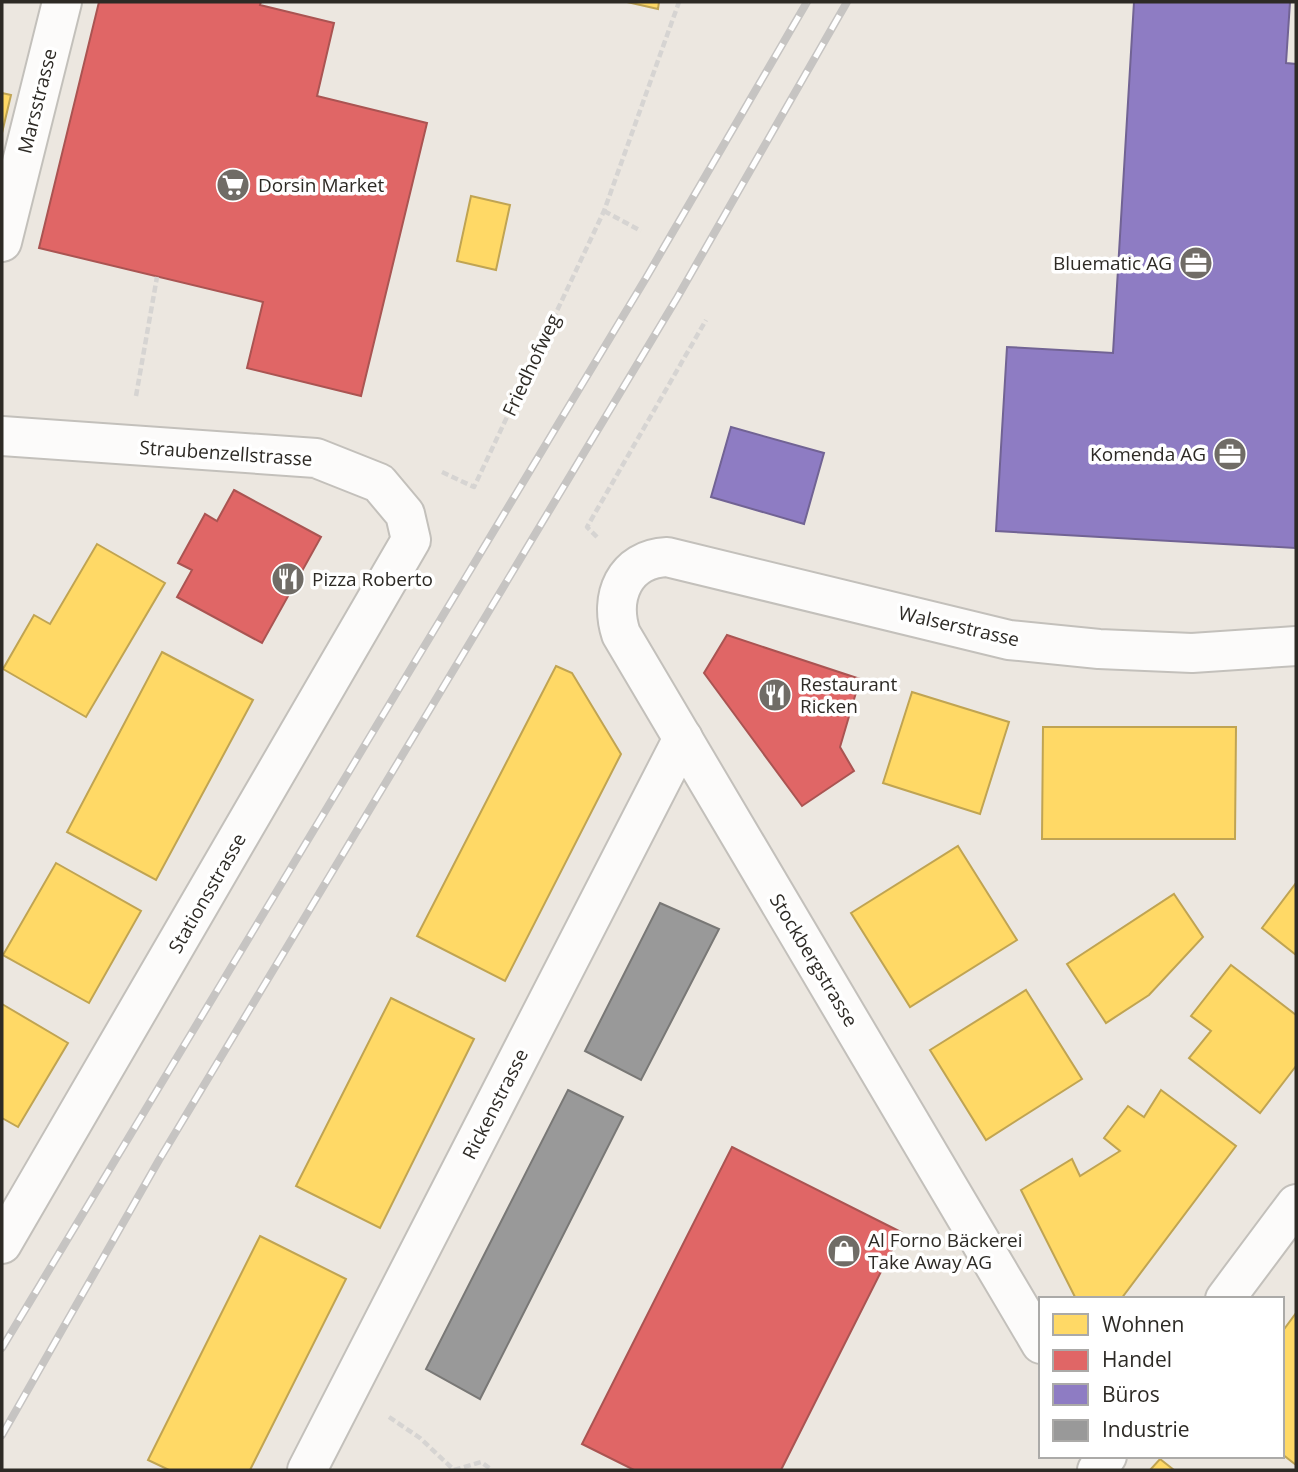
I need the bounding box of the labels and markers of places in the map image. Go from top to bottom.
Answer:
supermarket icon: Dorsin Market [214,166,252,204]
place label: Dorsin Market [258,172,384,198]
office icon: Bluematic AG [1177,244,1215,282]
place label: Bluematic AG [1053,250,1172,276]
office icon: Komenda AG [1211,435,1249,473]
place label: Komenda AG [1090,441,1206,467]
restaurant icon: Pizza Roberto [269,560,307,598]
place label: Pizza Roberto [312,566,433,592]
place label: Restaurant Ricken [800,671,897,719]
restaurant icon: Restaurant Ricken [756,676,794,714]
place label: Al Forno Bäckerei Take Away AG [868,1227,1023,1275]
shop icon: Al Forno Bäckerei Take Away AG [825,1232,863,1270]

